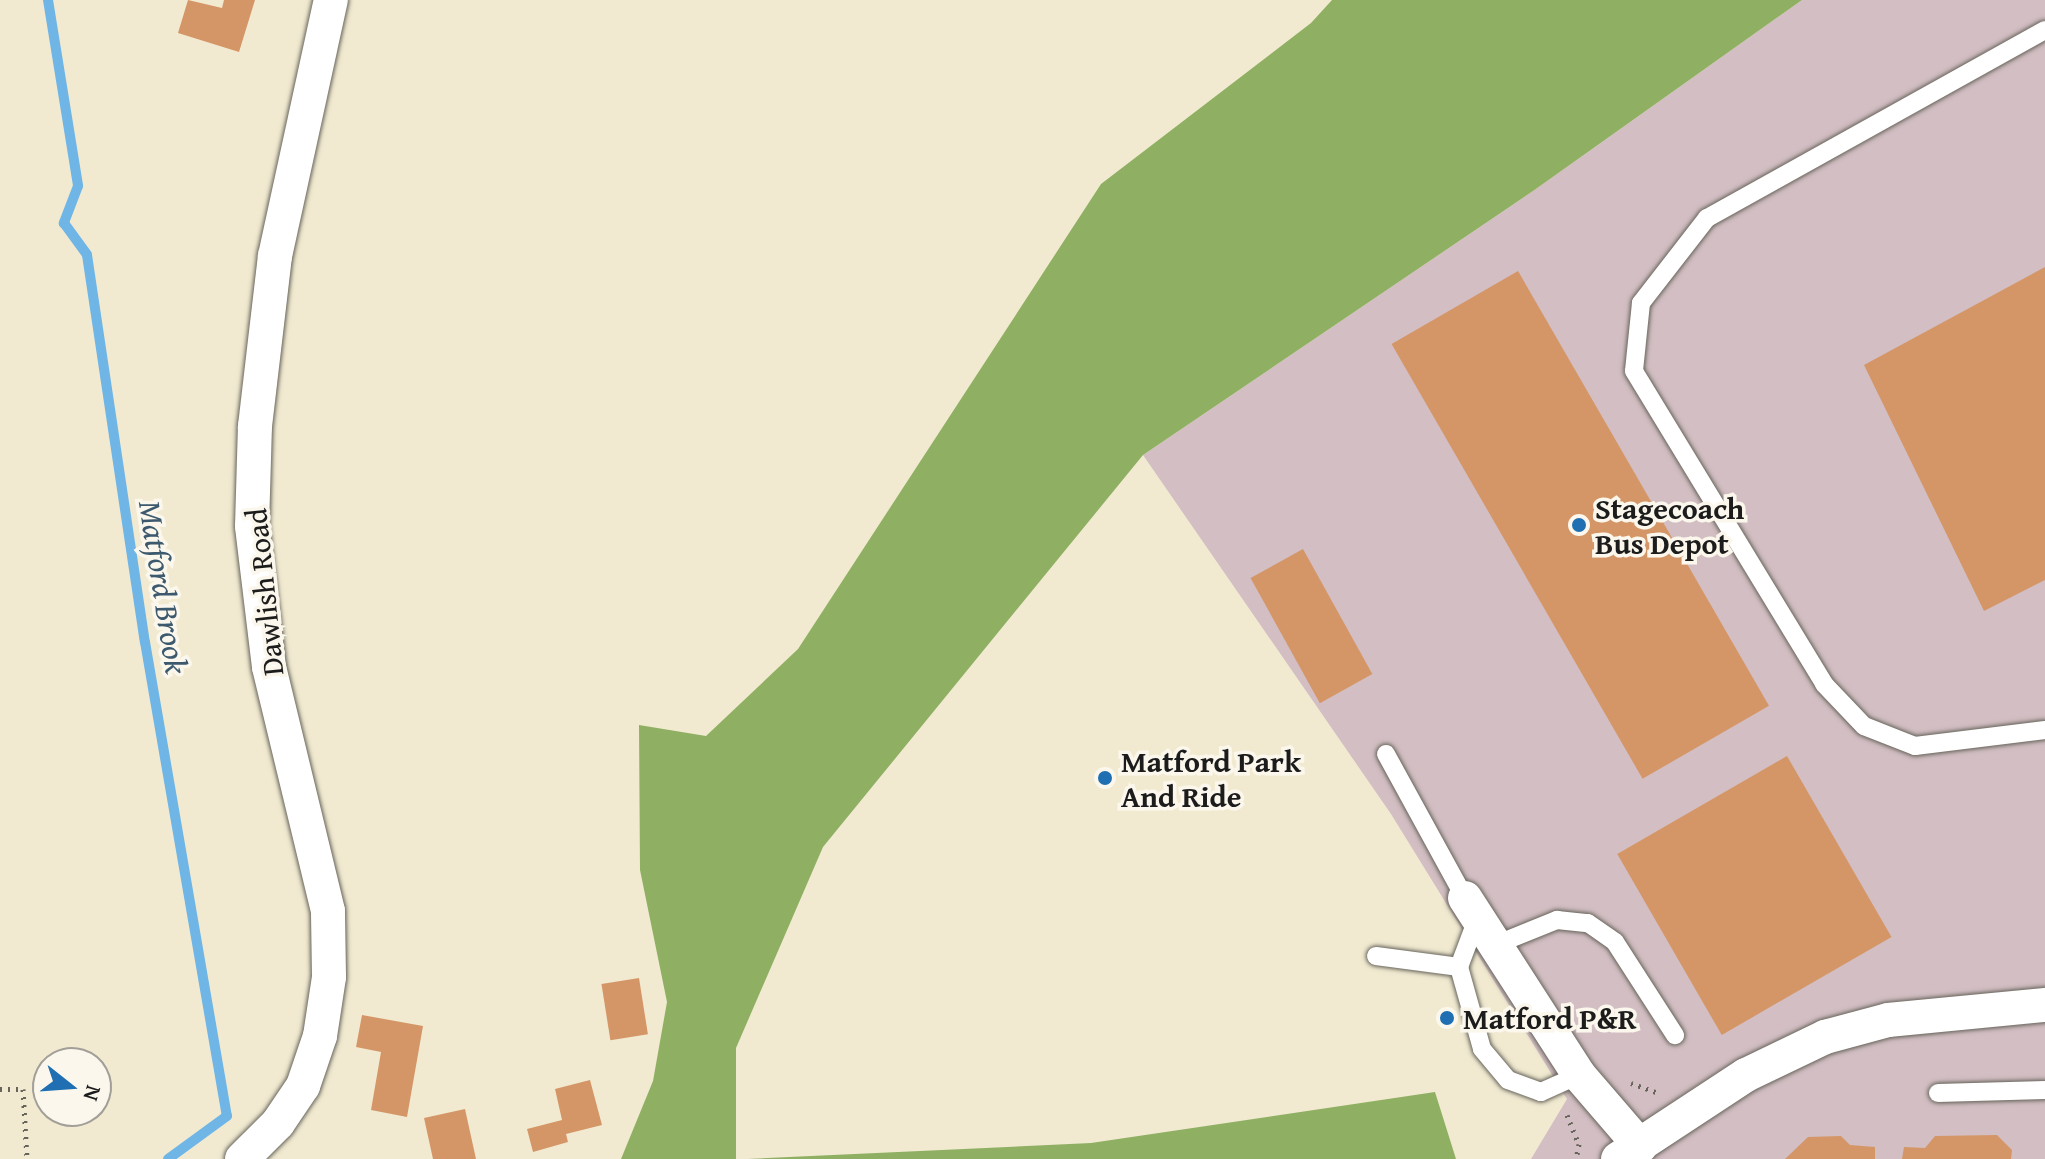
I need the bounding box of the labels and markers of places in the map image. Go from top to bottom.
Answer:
place label: Stagecoach Bus Depot [1595,490,1744,560]
marker: Stagecoach Bus Depot [1570,516,1588,534]
place label: Matford Park And Ride [1121,743,1301,814]
marker: Matford Park And Ride [1096,769,1114,787]
place label: Matford P&R [1463,1000,1636,1036]
marker: Matford P&R [1438,1009,1456,1027]

